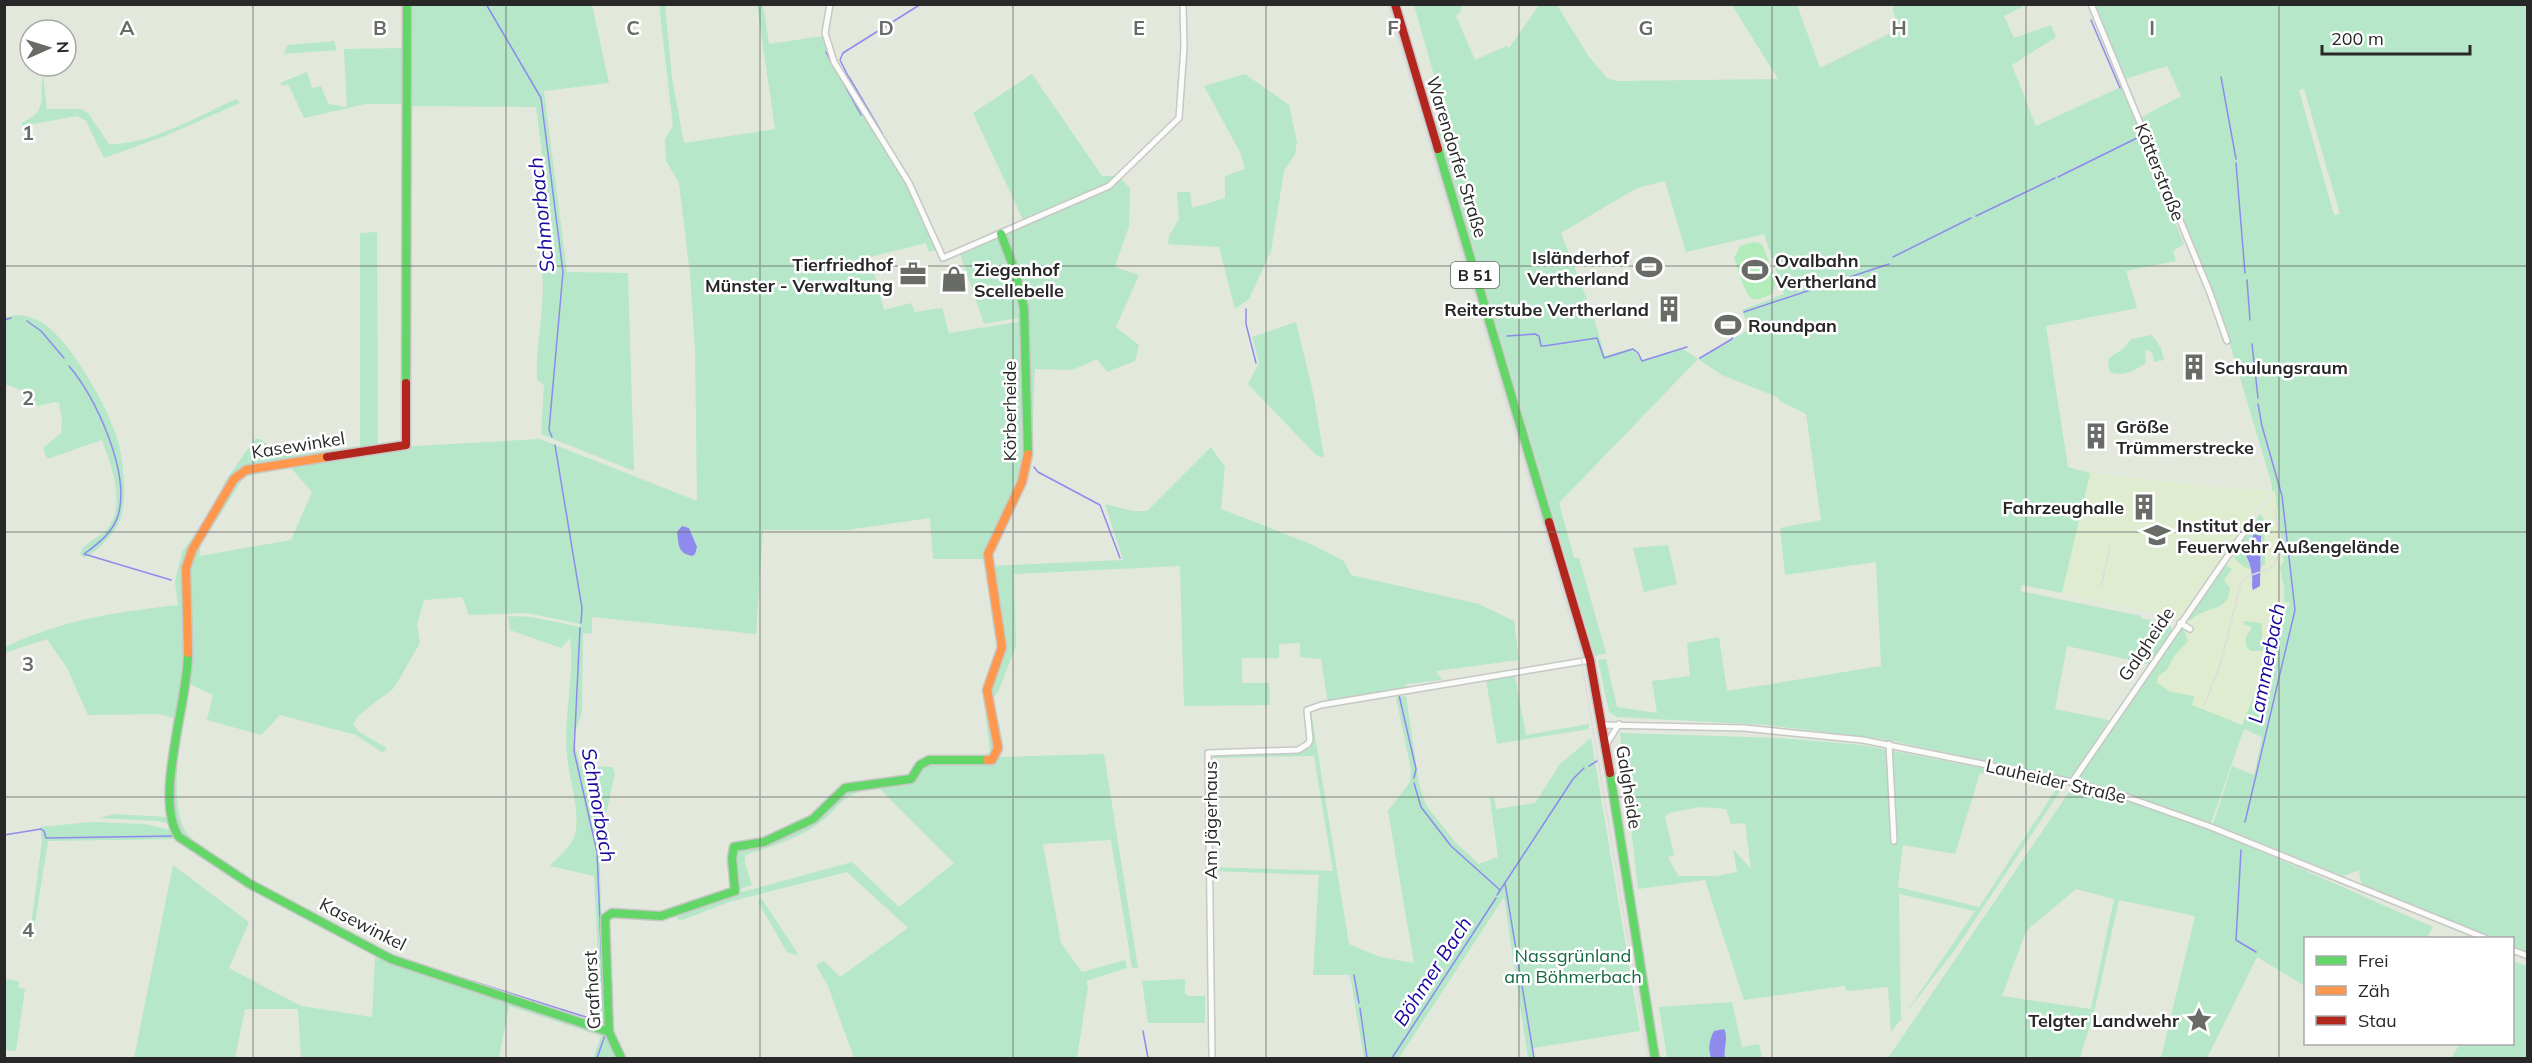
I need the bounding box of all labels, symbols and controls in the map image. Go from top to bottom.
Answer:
text: A [120,15,135,40]
text: B [373,15,387,40]
text: C [626,15,640,40]
text: D [878,15,894,40]
text: E [1133,15,1145,40]
text: F [1387,15,1399,40]
text: G [1639,15,1653,40]
text: H [1891,15,1907,40]
text: I [2149,15,2155,40]
north arrow [18,18,78,78]
scale bar [2322,18,2470,56]
text: 200 m [2331,27,2384,50]
text: N [53,41,73,54]
street label: Warendorfer Straße [1422,74,1492,240]
text: 1 [22,120,34,145]
street label: Kötterstraße [2130,120,2190,224]
water label: Schmorbach [523,156,559,274]
place label: Isländerhof Vertherland [1526,246,1629,290]
place label: Ovalbahn Vertherland [1774,249,1877,293]
sports icon: Isländerhof Vertherland [1634,252,1664,282]
place label: Tierfriedhof Münster - Verwaltung [705,253,893,297]
sports icon: Ovalbahn Vertherland [1740,255,1770,285]
place label: Ziegenhof Scellebelle [974,258,1064,302]
office icon: Tierfriedhof Münster - Verwaltung [898,259,928,289]
road number: B 51 [1451,262,1499,288]
shop icon: Ziegenhof Scellebelle [939,264,969,294]
building icon: Reiterstube Vertherland [1654,294,1684,324]
place label: Reiterstube Vertherland [1444,298,1649,321]
sports icon: Roundpan [1713,310,1743,340]
place label: Roundpan [1748,314,1837,337]
building icon: Schulungsraum [2179,352,2209,382]
place label: Schulungsraum [2214,356,2348,379]
street label: Körberheide [998,361,1021,461]
text: 2 [22,385,34,410]
place label: Größe Trümmerstrecke [2116,415,2254,459]
building icon: Größe Trümmerstrecke [2081,421,2111,451]
street label: Kasewinkel [250,426,346,464]
building icon: Fahrzeughalle [2129,492,2159,522]
place label: Fahrzeughalle [2003,496,2124,519]
place label: Institut der Feuerwehr Außengelände [2177,514,2399,558]
school or university icon: Institut der Feuerwehr Außengelände [2142,520,2172,550]
water label: Lammerbach [2242,601,2290,725]
street label: Galgheide [2113,603,2179,685]
text: 3 [22,651,34,676]
street label: Galgheide [1611,744,1647,830]
water label: Schmorbach [577,746,621,864]
street label: Lauheider Straße [1984,754,2128,808]
street label: Am Jägerhaus [1199,761,1222,879]
street label: Kasewinkel [316,892,410,956]
water label: Böhmer Bach [1388,912,1476,1030]
text: 4 [22,917,34,942]
legend [2304,937,2514,1045]
park label: Nassgrünland am Böhmerbach [1504,944,1642,988]
text: Frei [2358,949,2388,972]
street label: Grafhorst [578,950,606,1030]
text: Zäh [2358,979,2390,1002]
place icon: Telgter Landwehr [2184,1005,2214,1035]
place label: Telgter Landwehr [2028,1009,2180,1032]
text: Stau [2358,1009,2397,1032]

